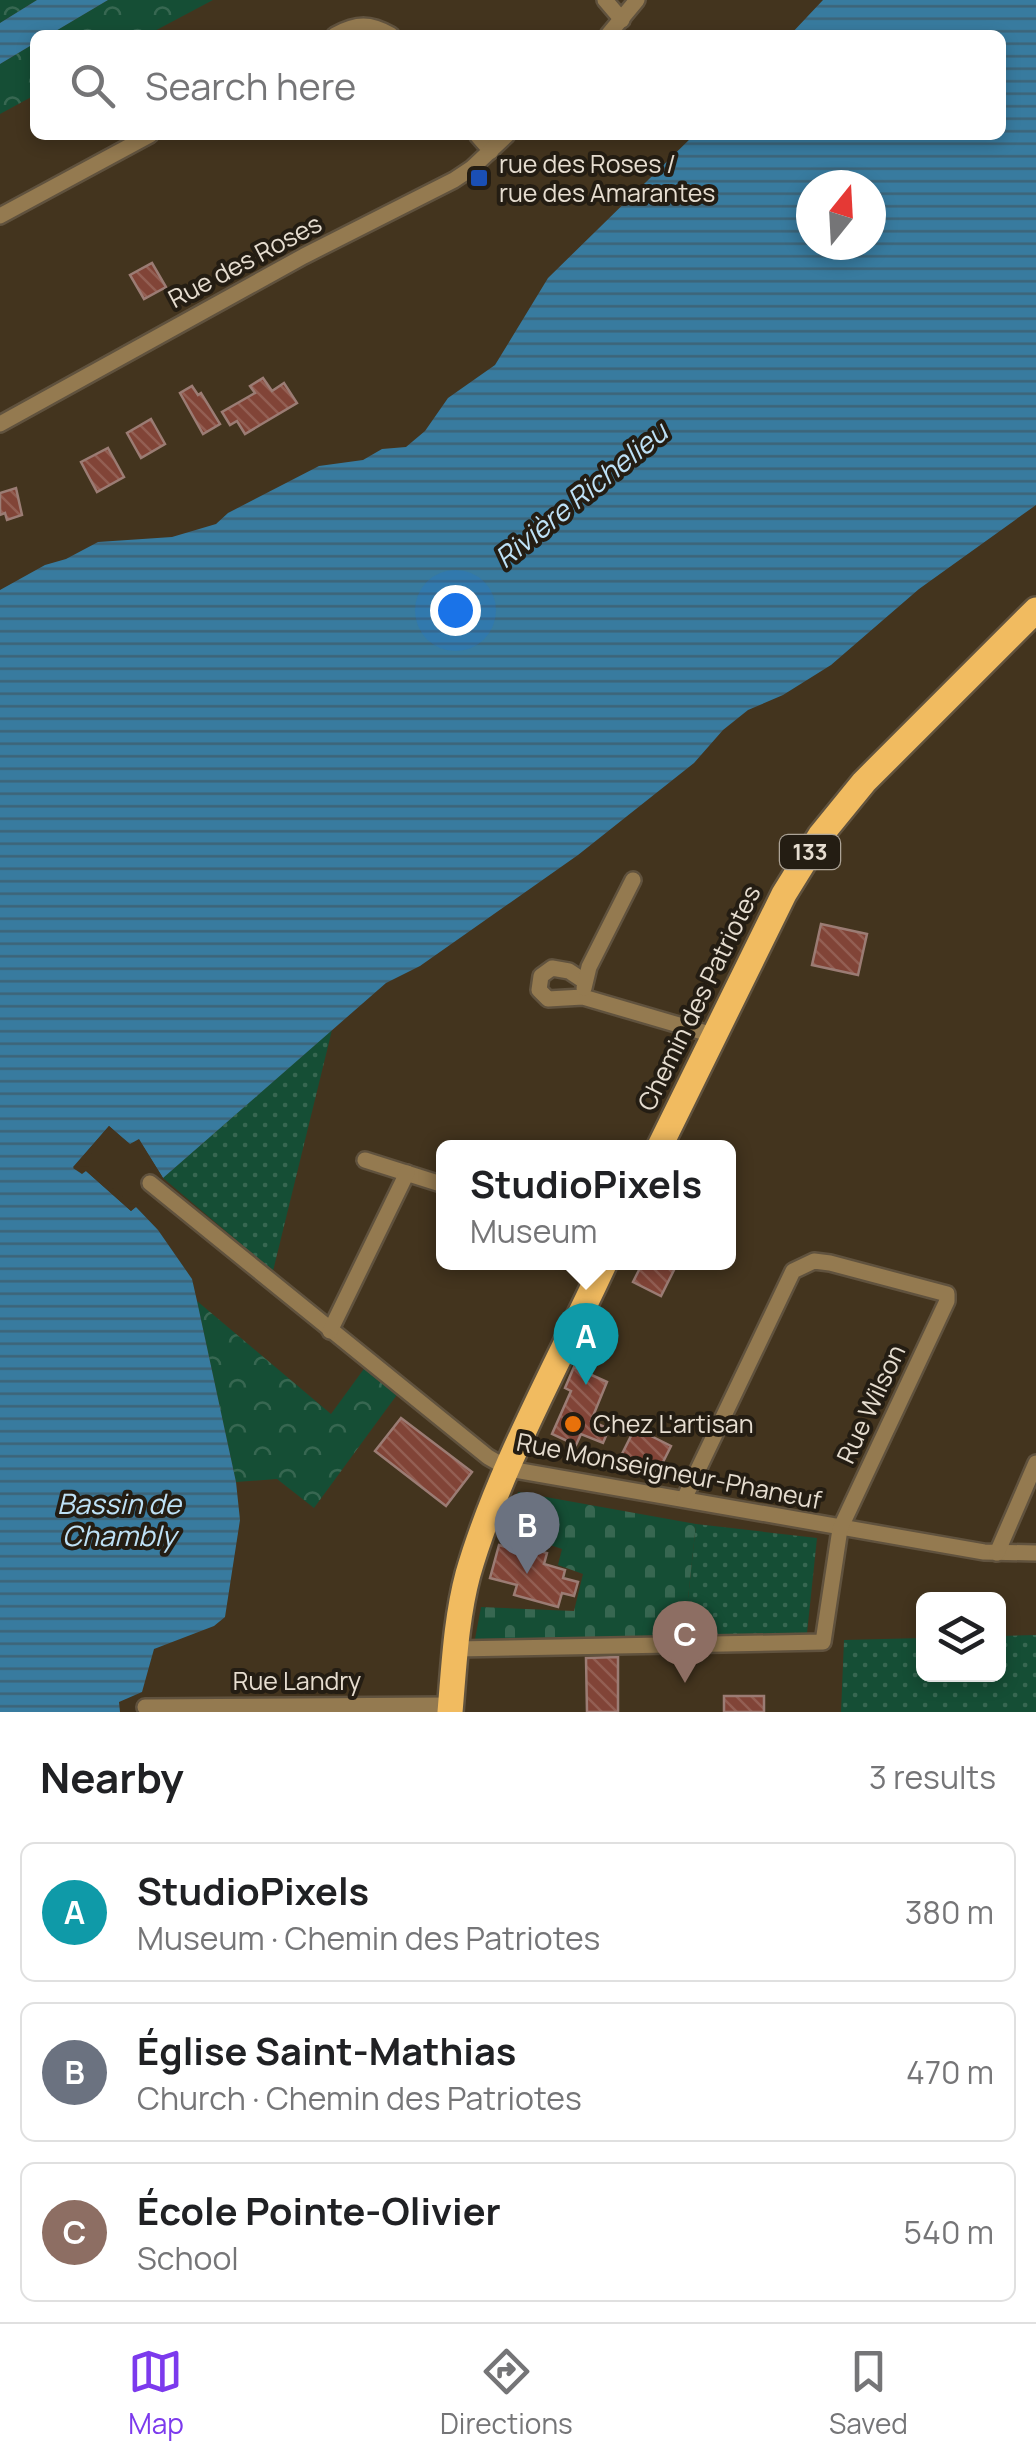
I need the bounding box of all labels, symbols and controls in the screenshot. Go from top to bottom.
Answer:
search box [30,30,1006,140]
icon: search [65,58,120,113]
text: Search here [145,59,356,111]
place label: rue des Roses / rue des Amarantes [499,146,715,210]
marker: rue des Roses / rue des Amarantes [468,167,490,189]
north arrow [796,170,886,260]
street label: Rue des Roses [162,205,328,316]
water label: Rivière Richelieu [486,411,676,576]
your location [430,585,481,636]
road number: 133 [780,835,840,869]
street label: Chemin des Patriotes [629,879,768,1116]
popup [436,1140,736,1270]
text: StudioPixels [470,1157,702,1209]
text: Museum [470,1209,598,1253]
pin: A [554,1302,618,1385]
street label: Rue Wilson [828,1339,913,1469]
place label: Chez L'artisan [593,1406,754,1441]
marker: Chez L'artisan [562,1413,584,1435]
street label: Rue Monseigneur-Phaneuf [514,1424,825,1517]
water label: Bassin de Chambly [57,1484,183,1554]
pin: B [494,1492,560,1574]
map controls [916,1592,1006,1682]
button: layers [916,1592,1006,1682]
pin: C [652,1600,718,1683]
street label: Rue Landry [233,1663,361,1698]
text: Nearby [40,1748,184,1806]
text: 3 results [869,1755,996,1799]
text: StudioPixels [137,1864,369,1916]
text: A [64,1890,85,1934]
text: 380 m [905,1890,994,1934]
text: Museum · Chemin des Patriotes [137,1916,600,1960]
text: Église Saint-Mathias [137,2024,516,2076]
text: B [64,2050,85,2094]
text: 470 m [906,2050,994,2094]
text: Church · Chemin des Patriotes [137,2076,582,2120]
text: École Pointe-Olivier [137,2184,501,2236]
text: C [63,2210,86,2254]
text: 540 m [904,2210,994,2254]
text: School [137,2236,239,2280]
tab: Map [128,2344,184,2442]
tab: Directions [440,2344,573,2442]
tab: Saved [829,2344,908,2442]

